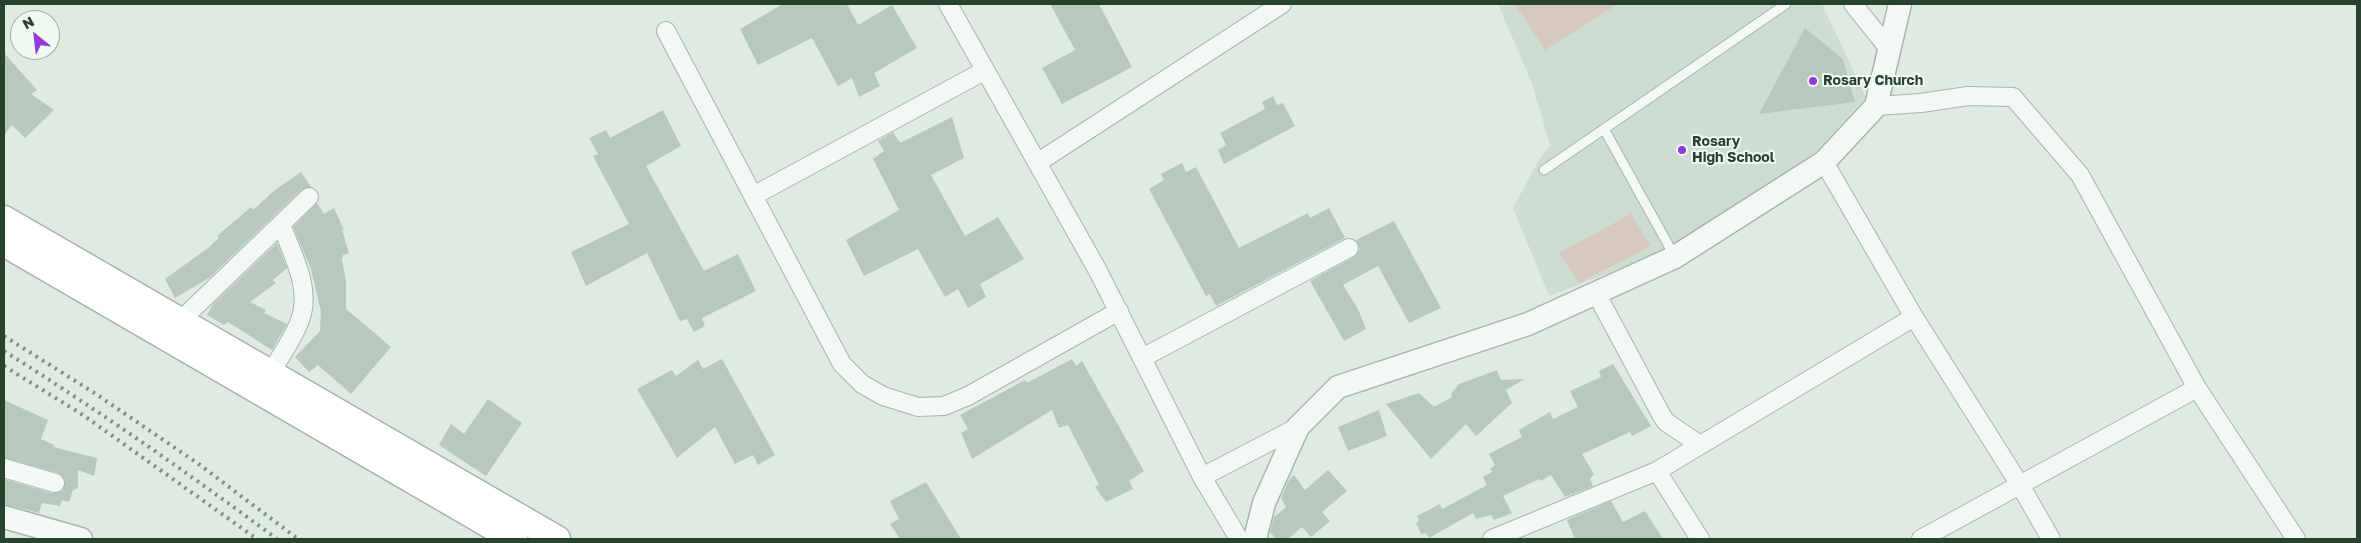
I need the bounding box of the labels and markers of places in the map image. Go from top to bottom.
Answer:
place label: Rosary Church [1823,73,1923,89]
marker: Rosary Church [1807,75,1819,87]
place label: Rosary High School [1692,134,1774,166]
marker: Rosary High School [1676,144,1688,156]

